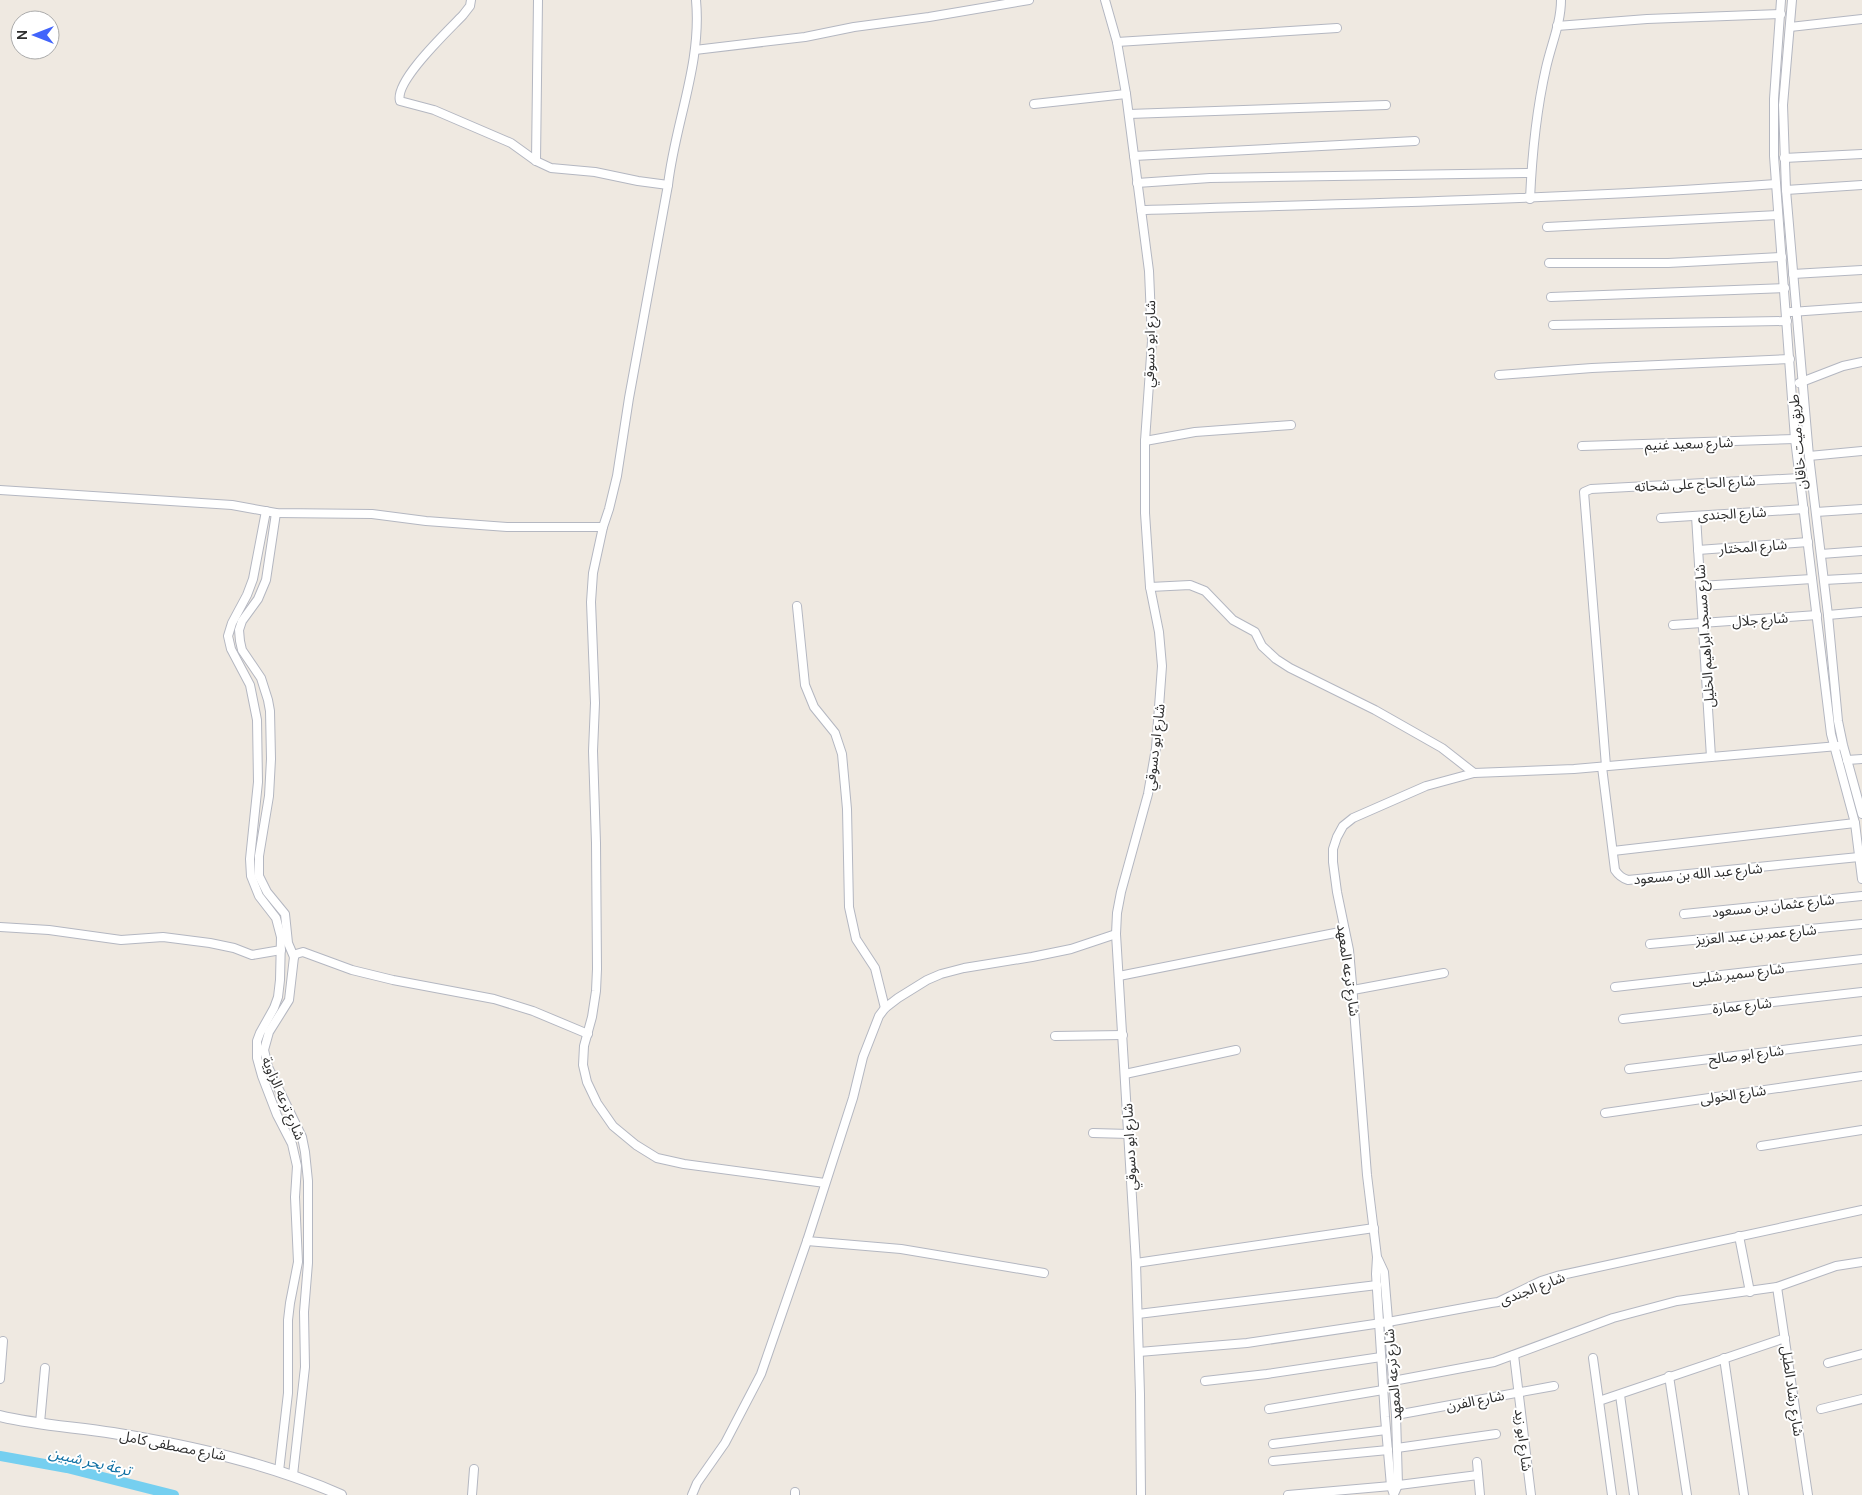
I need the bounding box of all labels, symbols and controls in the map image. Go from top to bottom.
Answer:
north arrow [10,10,60,60]
text: N [12,30,31,40]
street label: شارع ابو دسوقي [1139,300,1162,388]
street label: طريق ميت خاقان [1783,393,1812,491]
street label: شارع سعيد غنيم [1644,432,1734,456]
street label: شارع الحاج على شحاته [1634,470,1756,498]
street label: شارع الجندى [1697,502,1767,526]
street label: شارع المختار [1717,534,1788,560]
street label: شارع مسجد ابراهيم الخليل [1690,564,1720,708]
street label: شارع جلال [1731,608,1789,632]
street label: شارع ابو دسوقي [1139,702,1171,792]
street label: شارع عبد الله بن مسعود [1633,858,1764,890]
street label: شارع عثمان بن مسعود [1711,889,1836,923]
street label: شارع عمر بن عبد العزيز [1694,919,1818,951]
street label: شارع ترعه المعهد [1331,923,1365,1018]
street label: شارع سمير شلبى [1691,958,1786,990]
street label: شارع عمارة [1711,992,1773,1020]
street label: شارع ابو صالح [1707,1040,1785,1070]
street label: شارع ترعه الزاوية [256,1053,310,1143]
street label: شارع الخولى [1699,1080,1768,1110]
street label: شارع ابو دسوقي [1117,1103,1143,1191]
street label: شارع الجندى [1496,1267,1568,1311]
street label: شارع ترعه المعهد [1378,1328,1408,1422]
street label: شارع رشاد الطبل [1775,1344,1809,1438]
street label: شارع الفرن [1444,1385,1506,1417]
street label: شارع ابو زيد [1509,1408,1537,1473]
street label: شارع مصطفى كامل [118,1425,228,1467]
water label: ترعة بحر شبين [47,1441,136,1481]

